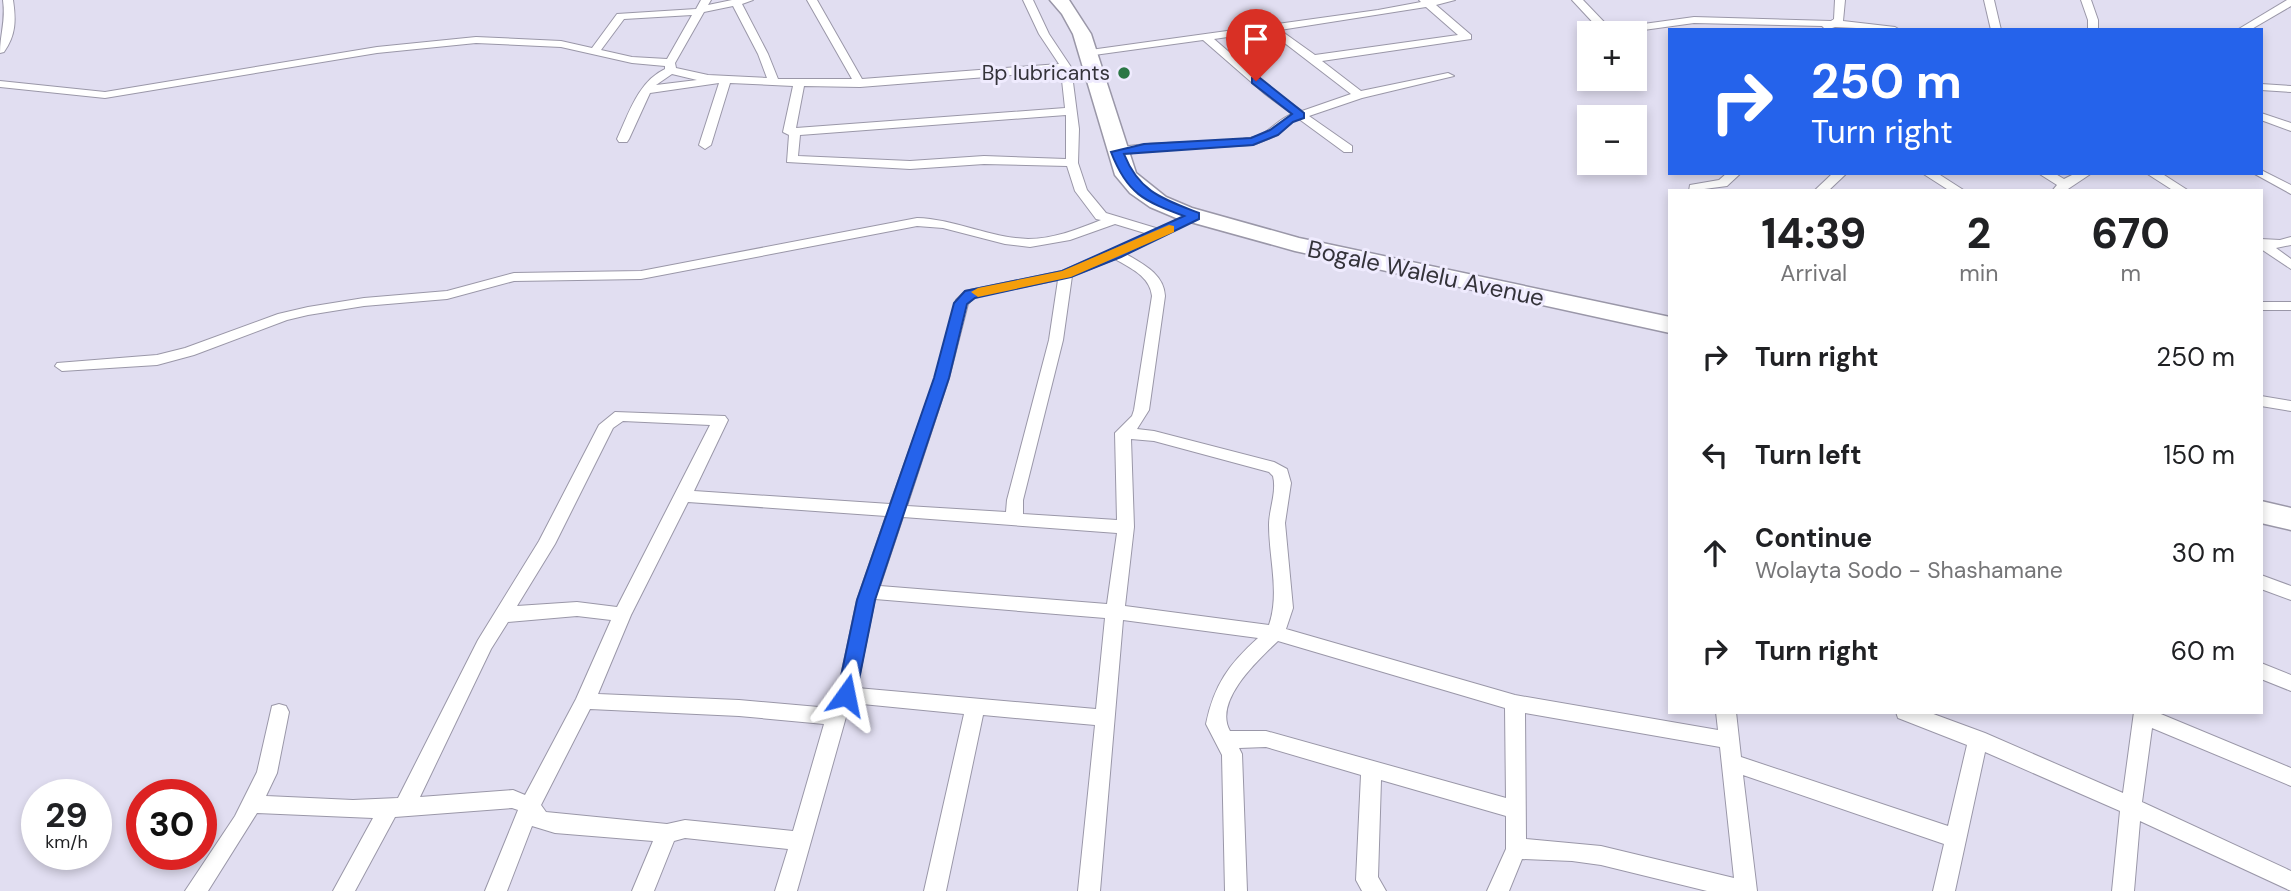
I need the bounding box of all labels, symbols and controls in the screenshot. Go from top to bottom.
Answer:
pin [1226,9,1286,81]
icon: arrive [1237,20,1275,58]
map controls [1577,21,1647,175]
button: + [1577,21,1647,91]
text: 250 m [1811,49,1962,113]
icon: right [1696,56,1787,147]
place label: Bp lubricants [982,59,1110,87]
marker: Bp lubricants [1116,65,1132,81]
button: − [1577,105,1647,175]
text: Turn right [1811,111,1953,153]
text: 14:39 [1761,206,1866,261]
text: 2 [1967,206,1991,261]
text: 670 [2092,206,2170,261]
street label: Bogale Walelu Avenue [1305,233,1547,313]
text: Arrival [1780,258,1847,288]
text: min [1959,258,1998,288]
text: m [2120,258,2141,288]
icon: right [1696,338,1734,376]
text: Turn right [1755,340,1879,374]
text: 250 m [2156,340,2235,374]
icon: left [1696,436,1734,474]
text: Turn left [1755,438,1862,472]
text: 150 m [2163,438,2235,472]
text: Continue [1755,521,1872,555]
icon: ahead [1696,534,1734,572]
text: 30 m [2172,536,2235,570]
text: Wolayta Sodo - Shashamane [1755,555,2063,585]
icon: right [1696,632,1734,670]
text: Turn right [1755,634,1879,668]
text: 60 m [2171,634,2235,668]
position arrow [809,658,883,732]
speed limit sign: 30 [126,779,217,870]
text: 29 [45,792,88,838]
text: km/h [45,830,88,854]

